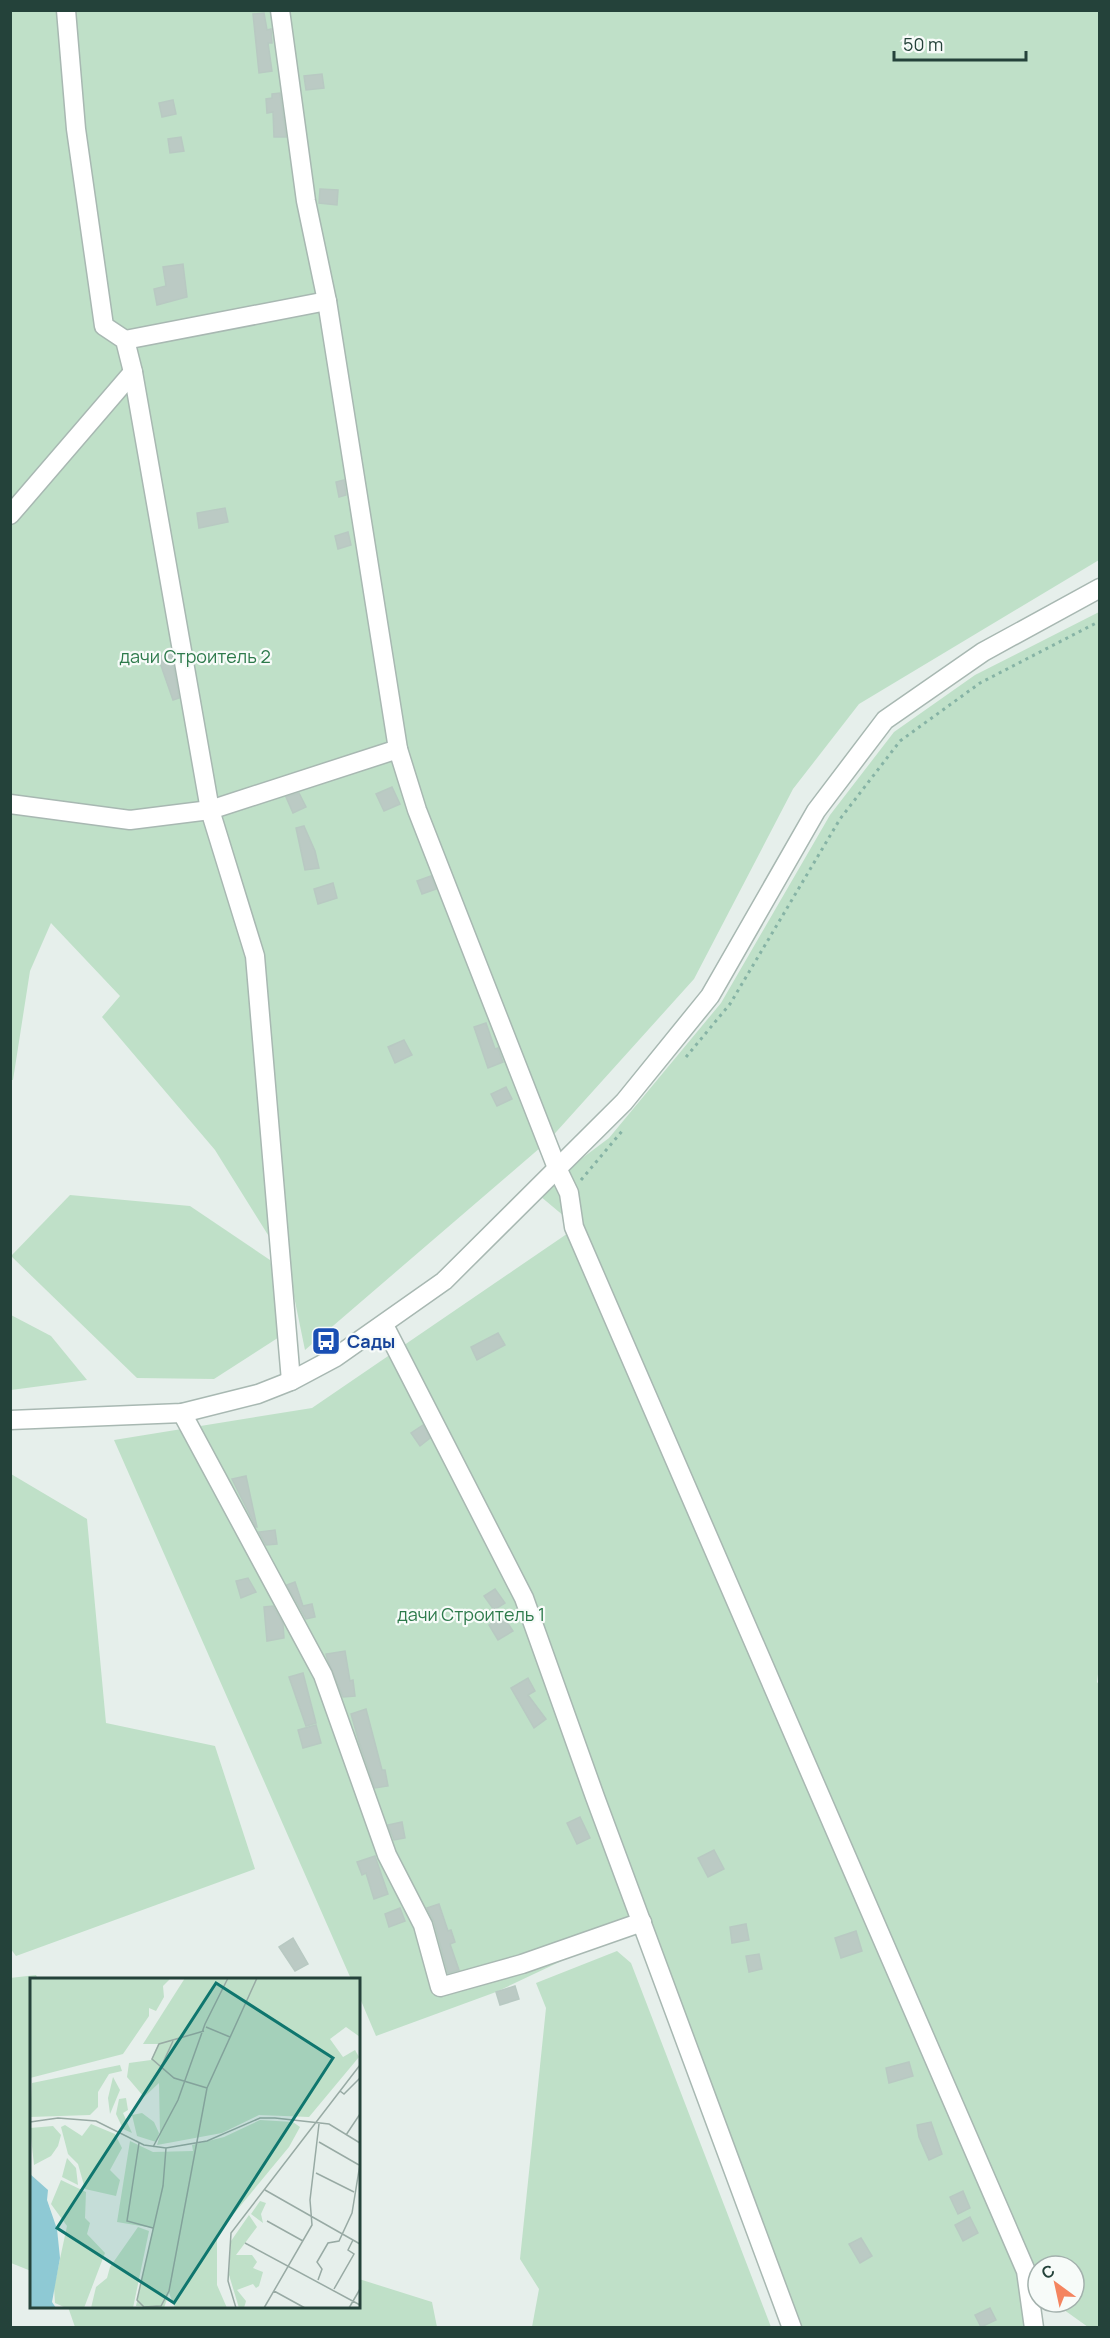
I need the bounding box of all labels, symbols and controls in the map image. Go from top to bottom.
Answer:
scale bar [894,24,1026,62]
text: 50 m [903,32,943,56]
park label: дачи Строитель 2 [119,644,271,668]
bus stop icon: Сады [310,1325,342,1357]
place label: Сады [347,1329,395,1353]
park label: дачи Строитель 1 [397,1602,545,1626]
inset map [30,1978,360,2308]
north arrow [1026,2254,1086,2314]
text: С [1037,2259,1059,2284]

